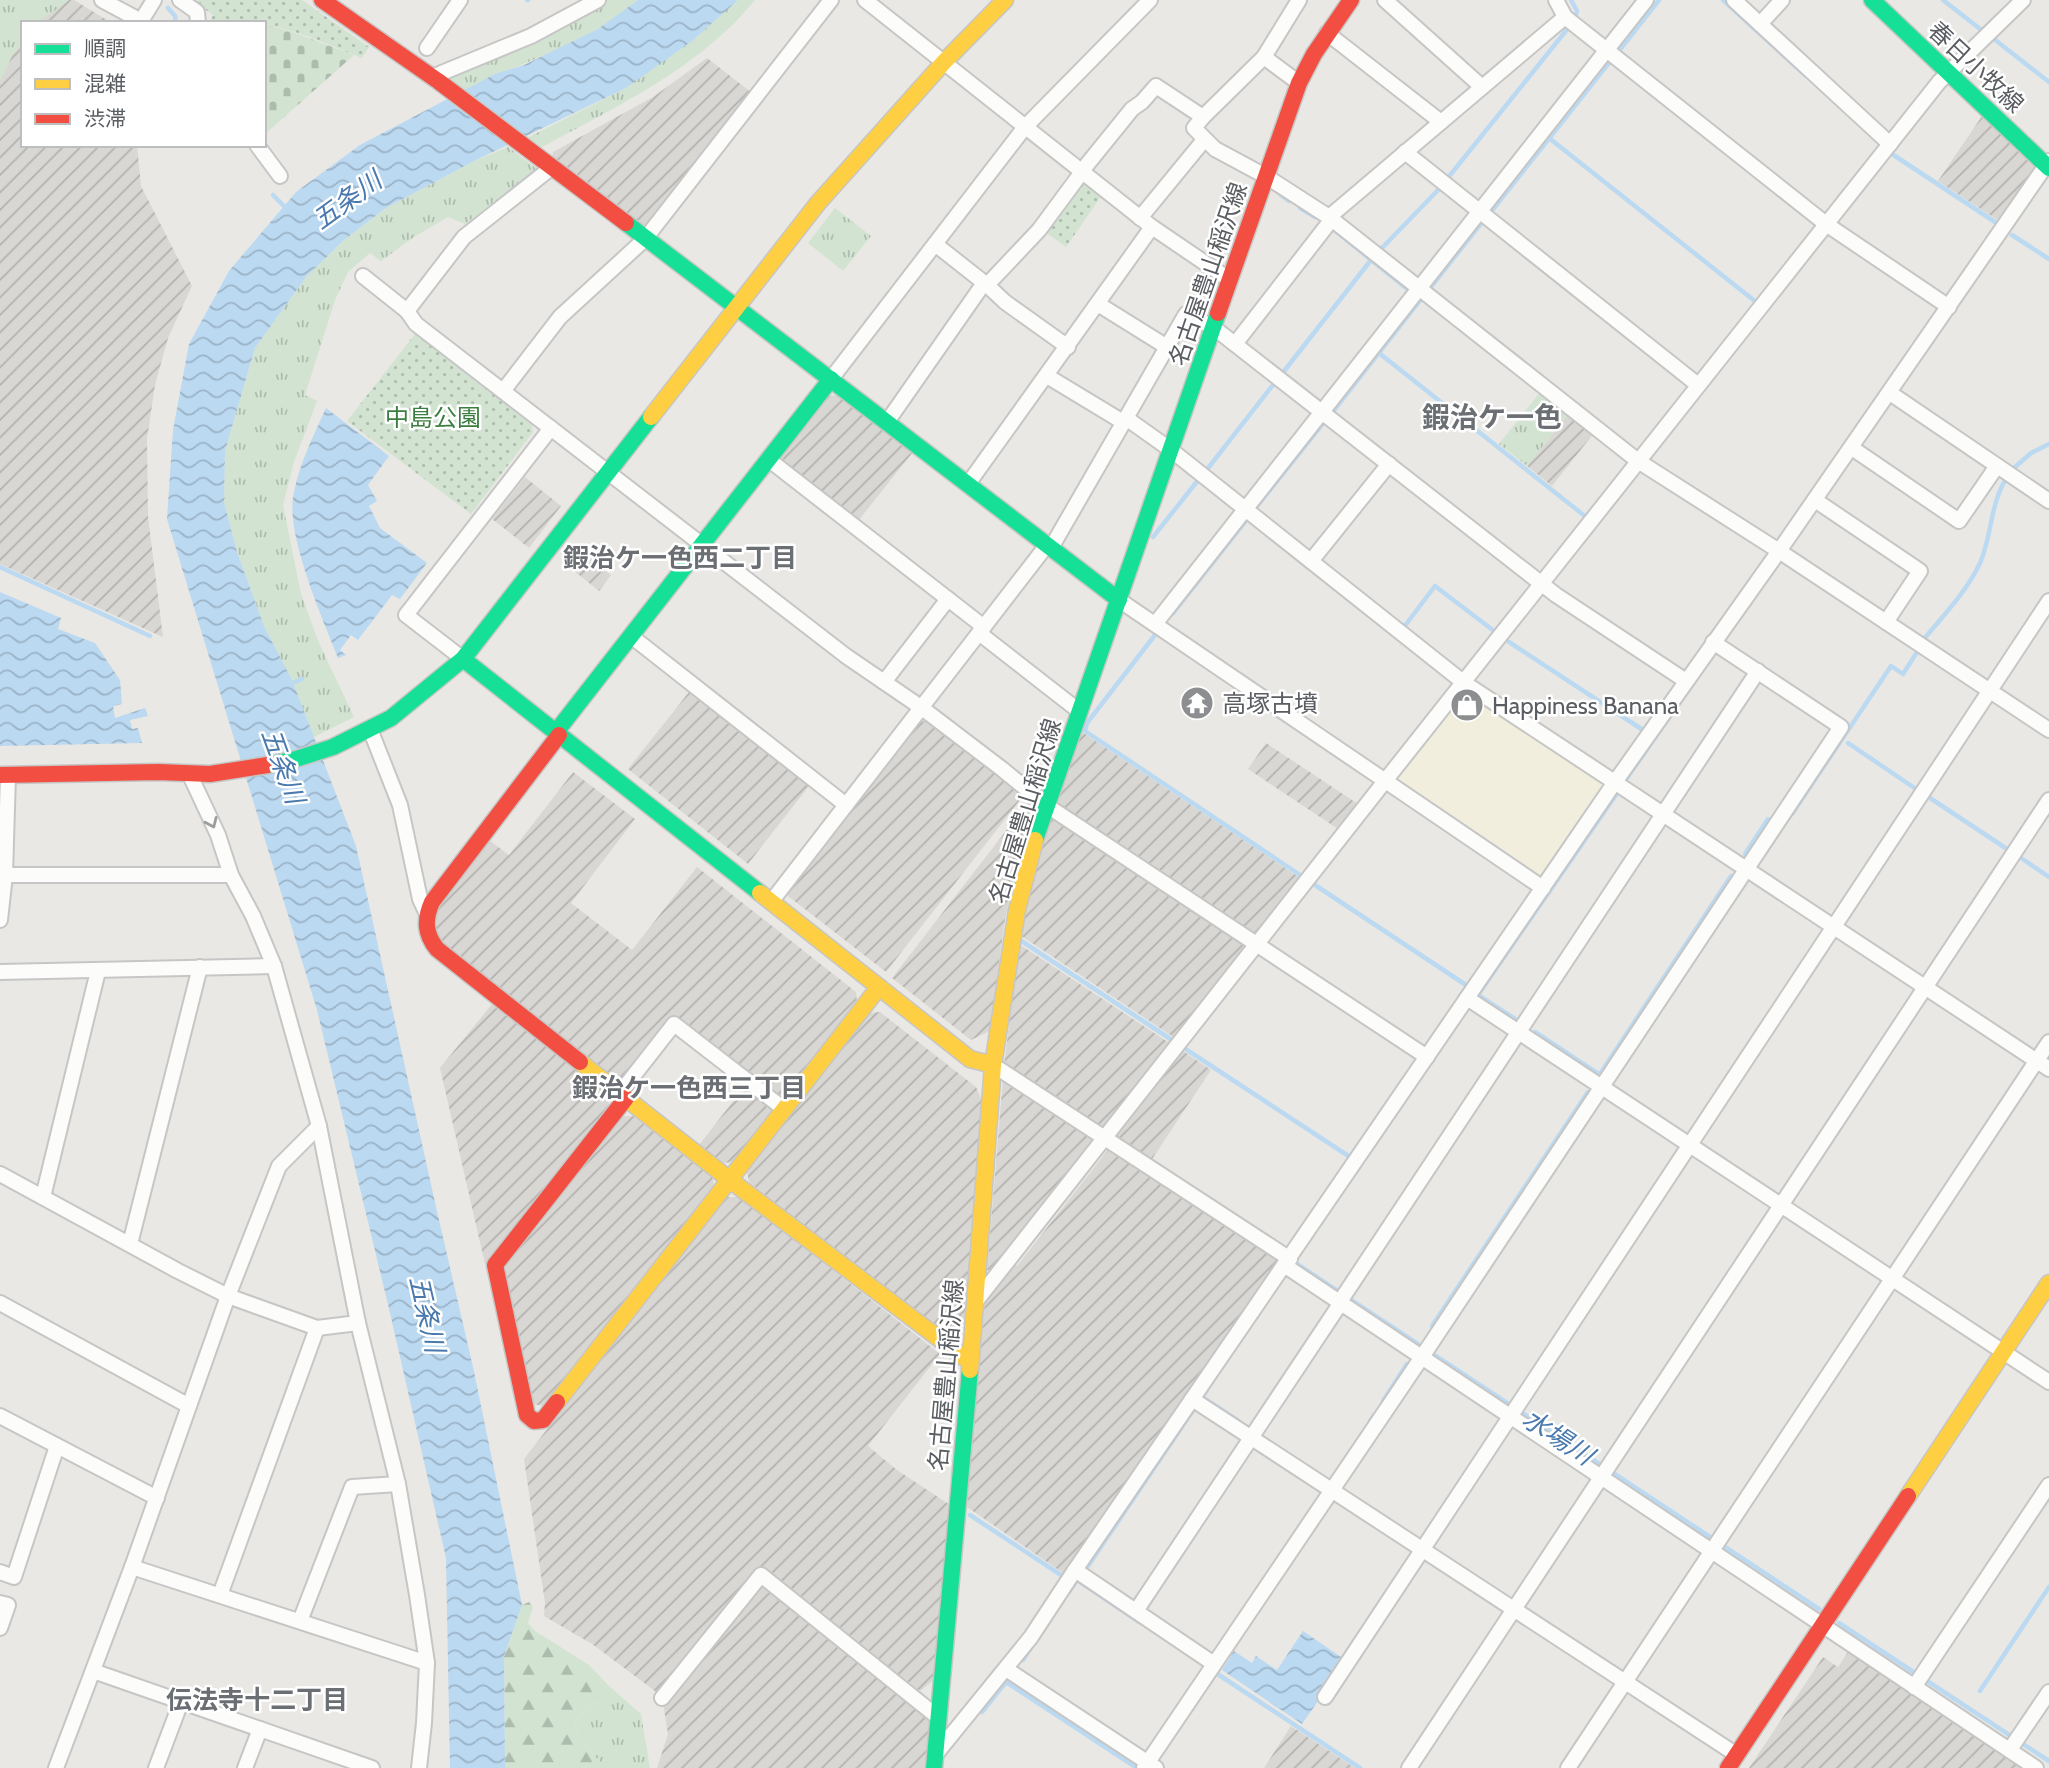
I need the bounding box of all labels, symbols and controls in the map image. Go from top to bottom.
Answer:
street label: 春日小牧線 [1922,15,2030,119]
legend [21,21,266,147]
text: 順調 [84,36,126,61]
text: 混雑 [84,71,126,96]
text: 渋滞 [84,106,126,131]
water label: 五条川 [306,162,390,236]
street label: 名古屋豊山稲沢線 [1163,179,1253,369]
district label: 鍜治ケ一色 [1422,400,1562,434]
park label: 中島公園 [385,403,481,432]
district label: 鍜治ケ一色西二丁目 [563,542,797,574]
temple icon: 高塚古墳 [1178,684,1216,722]
shop icon: Happiness Banana [1448,686,1486,724]
place label: 高塚古墳 [1222,689,1318,718]
place label: Happiness Banana [1492,691,1679,720]
street label: 名古屋豊山稲沢線 [983,715,1067,907]
water label: 五条川 [255,724,312,811]
one-way arrow [204,816,218,828]
district label: 鍜治ケ一色西三丁目 [572,1072,806,1104]
water label: 五条川 [403,1272,452,1359]
street label: 名古屋豊山稲沢線 [923,1278,969,1472]
water label: 水場川 [1517,1402,1602,1473]
district label: 伝法寺十二丁目 [166,1684,348,1716]

